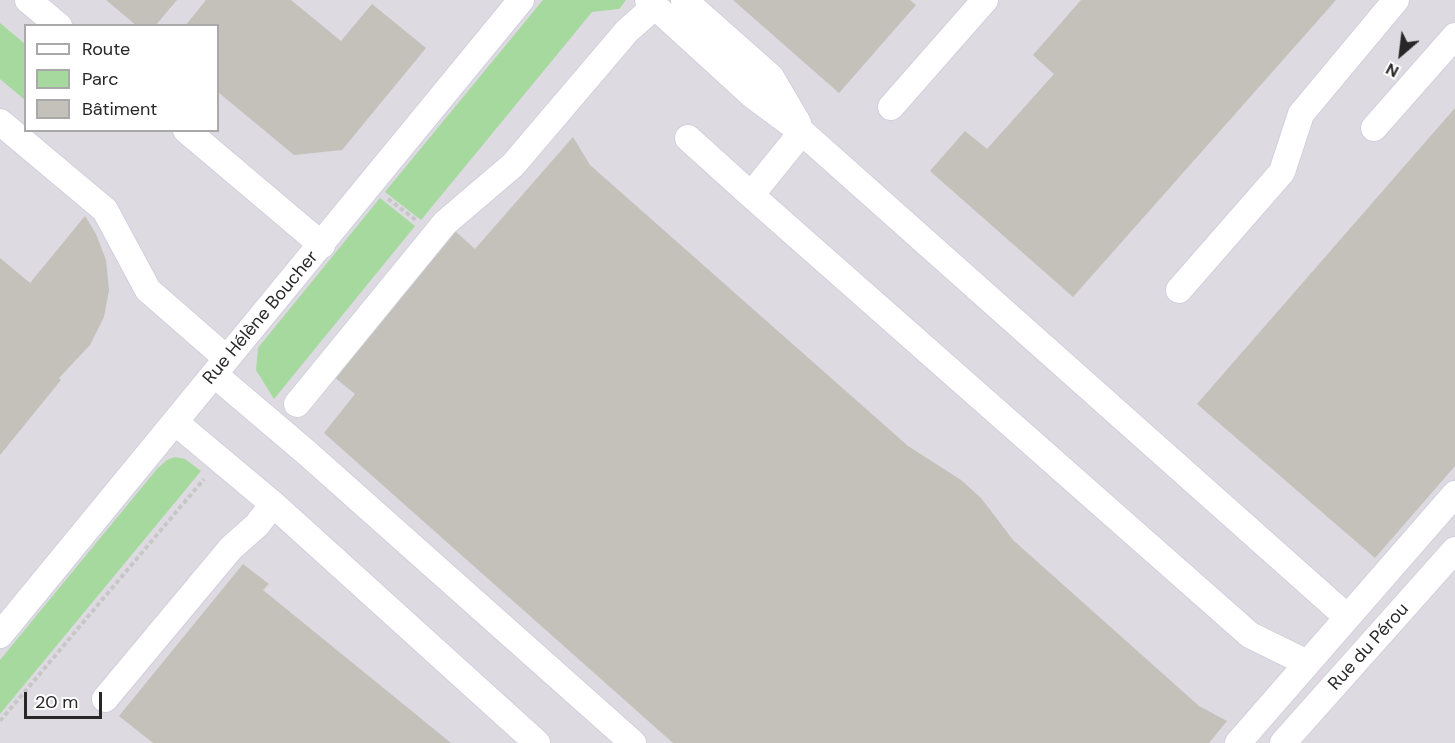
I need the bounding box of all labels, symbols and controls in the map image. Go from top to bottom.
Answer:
legend [24,24,219,132]
north arrow [1371,24,1431,84]
text: Route [82,37,130,61]
text: N [1382,58,1402,82]
text: Parc [82,67,118,91]
text: Bâtiment [82,97,157,121]
street label: Rue Hélène Boucher [199,247,323,389]
street label: Rue du Pérou [1324,599,1414,695]
scale bar [27,680,105,718]
text: 20 m [35,690,78,714]

